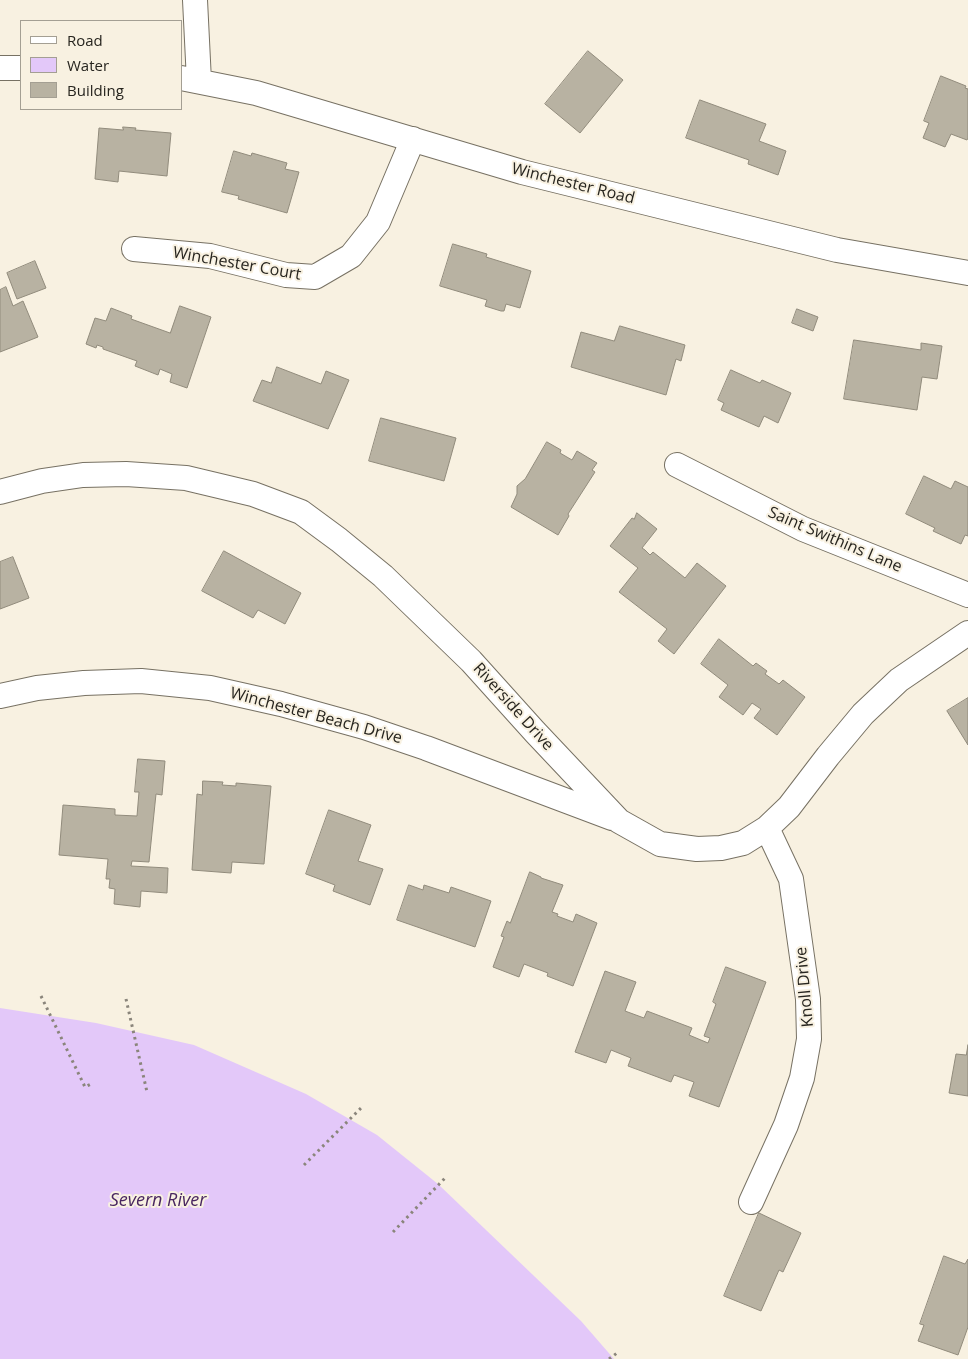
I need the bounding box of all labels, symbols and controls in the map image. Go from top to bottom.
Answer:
legend [20,20,182,110]
text: Road [67,30,103,50]
text: Water [67,55,109,75]
text: Building [67,80,124,100]
street label: Winchester Road [509,159,637,209]
street label: Winchester Court [171,243,303,285]
street label: Saint Swithins Lane [765,503,905,577]
street label: Riverside Drive [469,659,557,755]
street label: Winchester Beach Drive [228,684,404,748]
street label: Knoll Drive [792,946,818,1028]
water label: Severn River [110,1190,206,1212]

